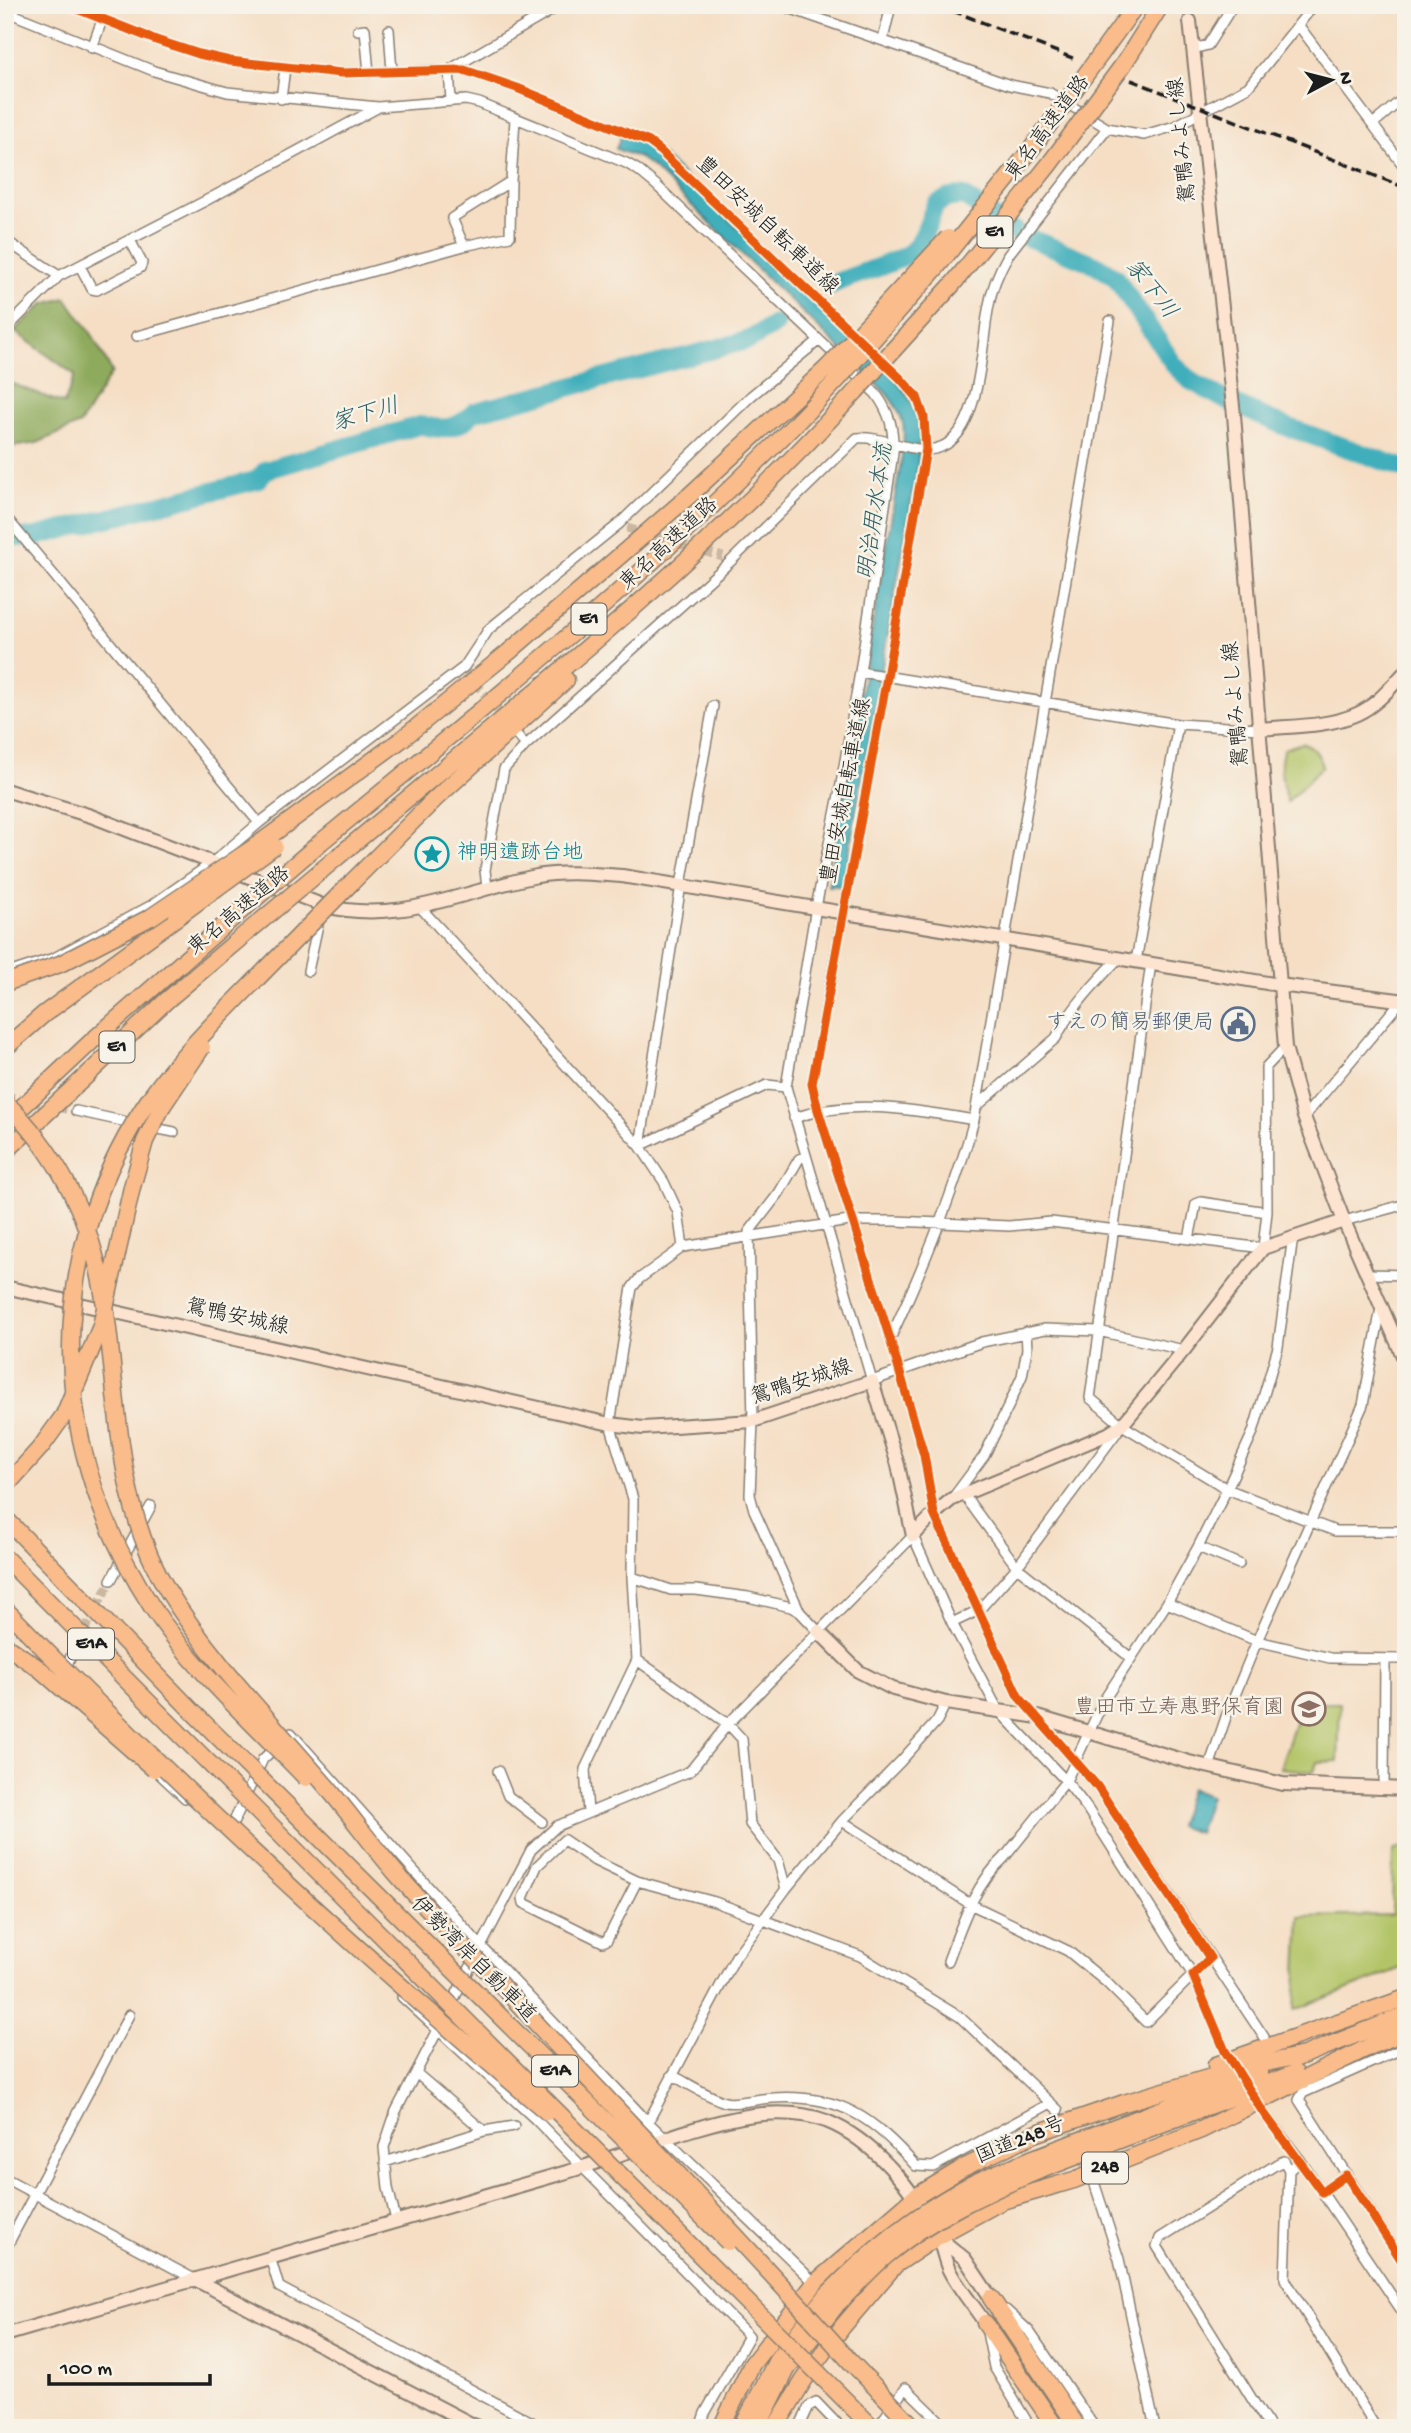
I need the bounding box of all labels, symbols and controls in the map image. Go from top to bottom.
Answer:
north arrow [1296,46,1366,116]
street label: 東名高速道路 [1000,70,1097,187]
text: N [1332,71,1357,86]
street label: 鴛鴨みよし線 [1164,76,1203,204]
street label: 豊田安城自転車道線 [689,151,844,302]
road number: E1 [978,216,1012,248]
water label: 家下川 [1118,254,1183,325]
water label: 家下川 [329,393,403,438]
water label: 明治用水本流 [853,440,900,582]
street label: 東名高速道路 [614,491,725,597]
road number: E1 [572,604,606,634]
street label: 鴛鴨みよし線 [1219,640,1256,768]
street label: 豊田安城自転車道線 [816,695,878,886]
place icon: 神明遺跡台地 [413,835,451,873]
place label: 神明遺跡台地 [457,840,583,867]
street label: 東名高速道路 [182,860,296,962]
public building icon: すえの簡易郵便局 [1219,1005,1257,1043]
place label: すえの簡易郵便局 [1046,1010,1214,1037]
road number: E1 [100,1032,134,1063]
street label: 鴛鴨安城線 [183,1295,291,1342]
street label: 鴛鴨安城線 [748,1355,856,1412]
road number: E1A [68,1628,114,1660]
school or university icon: 豊田市立寿惠野保育園 [1290,1690,1328,1728]
place label: 豊田市立寿惠野保育園 [1074,1695,1284,1722]
street label: 伊勢湾岸自動車道 [404,1891,542,2029]
road number: E1A [532,2056,578,2086]
street label: 国道248号 [972,2112,1070,2171]
road number: 248 [1082,2152,1128,2184]
scale bar [49,2342,210,2386]
text: 100 m [59,2358,112,2383]

